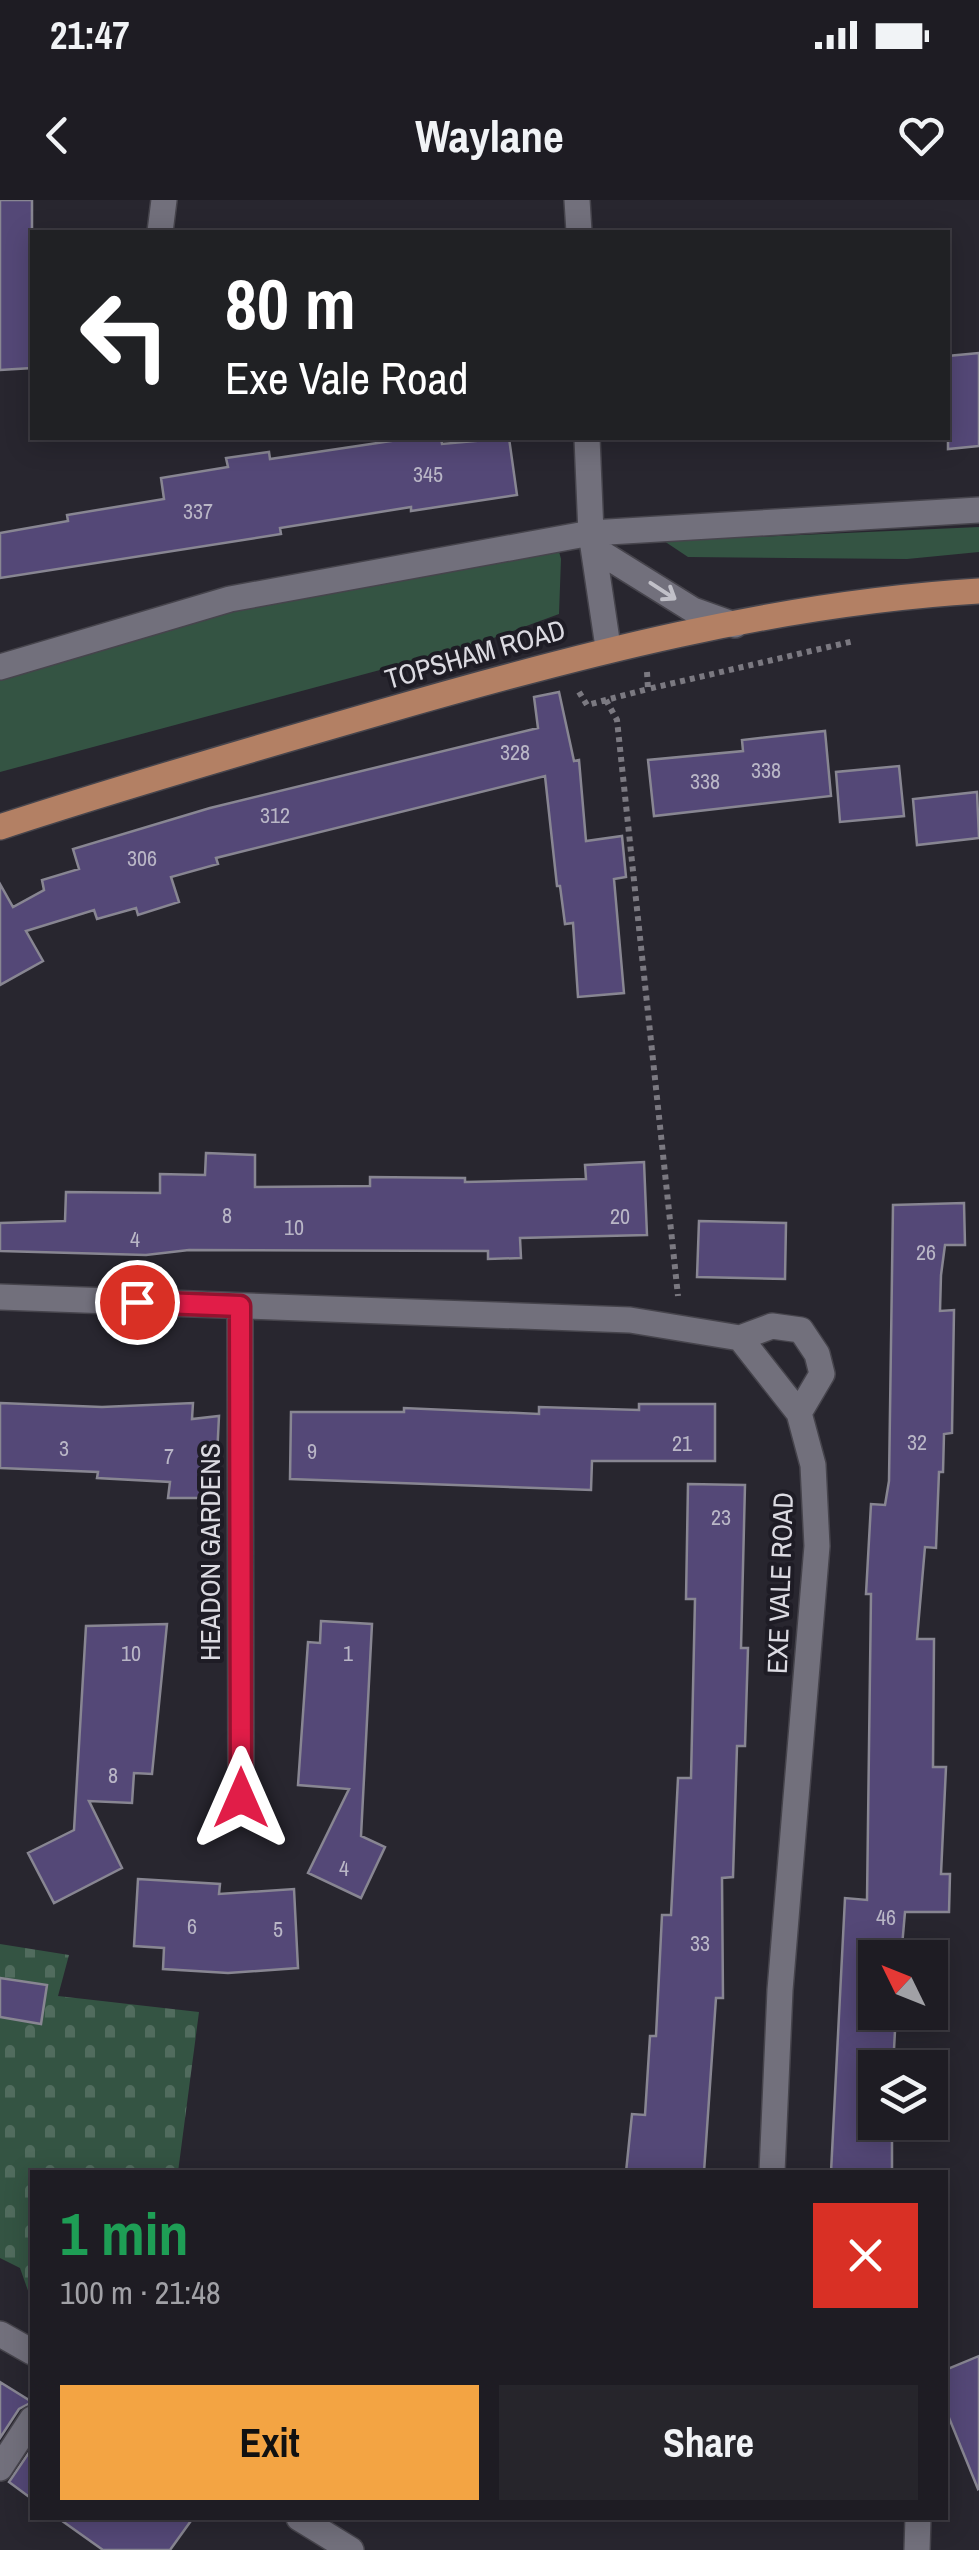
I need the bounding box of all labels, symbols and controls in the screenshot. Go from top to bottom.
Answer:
text: 21:47 [50,10,130,61]
text: Waylane [415,105,564,166]
icon: back [30,108,85,163]
icon: heart [894,108,949,163]
text: 80 m [225,257,356,351]
icon: left [60,270,190,400]
text: Exe Vale Road [225,347,468,408]
house number: 345 [413,459,443,489]
house number: 337 [183,496,213,526]
one-way arrow [648,581,677,602]
street label: TOPSHAM ROAD [380,610,570,698]
house number: 328 [500,737,530,767]
house number: 338 [751,755,781,785]
house number: 338 [690,766,720,796]
house number: 312 [260,800,290,830]
house number: 306 [127,843,157,873]
house number: 8 [222,1200,232,1230]
house number: 20 [610,1201,630,1231]
house number: 10 [284,1212,304,1242]
house number: 4 [130,1224,140,1254]
house number: 26 [916,1237,936,1267]
pin [95,1260,180,1345]
icon: arrive [110,1275,165,1330]
house number: 32 [907,1427,927,1457]
house number: 21 [672,1428,692,1458]
house number: 3 [59,1433,69,1463]
house number: 9 [307,1436,317,1466]
house number: 7 [164,1441,174,1471]
street label: HEADON GARDENS [191,1443,229,1661]
street label: EXE VALE ROAD [758,1491,802,1675]
house number: 23 [711,1502,731,1532]
house number: 10 [121,1638,141,1668]
house number: 1 [343,1638,353,1668]
position arrow [189,1746,293,1850]
house number: 8 [108,1760,118,1790]
house number: 4 [339,1853,349,1883]
house number: 46 [876,1902,896,1932]
house number: 6 [187,1911,197,1941]
house number: 5 [273,1914,283,1944]
house number: 33 [690,1928,710,1958]
north arrow [858,1940,948,2030]
map controls [858,1940,948,2140]
button: layers [858,2050,948,2140]
text: 1 min [60,2193,189,2274]
button: close [813,2203,918,2308]
text: 100 m · 21:48 [60,2271,220,2314]
button: Exit [60,2385,479,2500]
button: Share [499,2385,918,2500]

